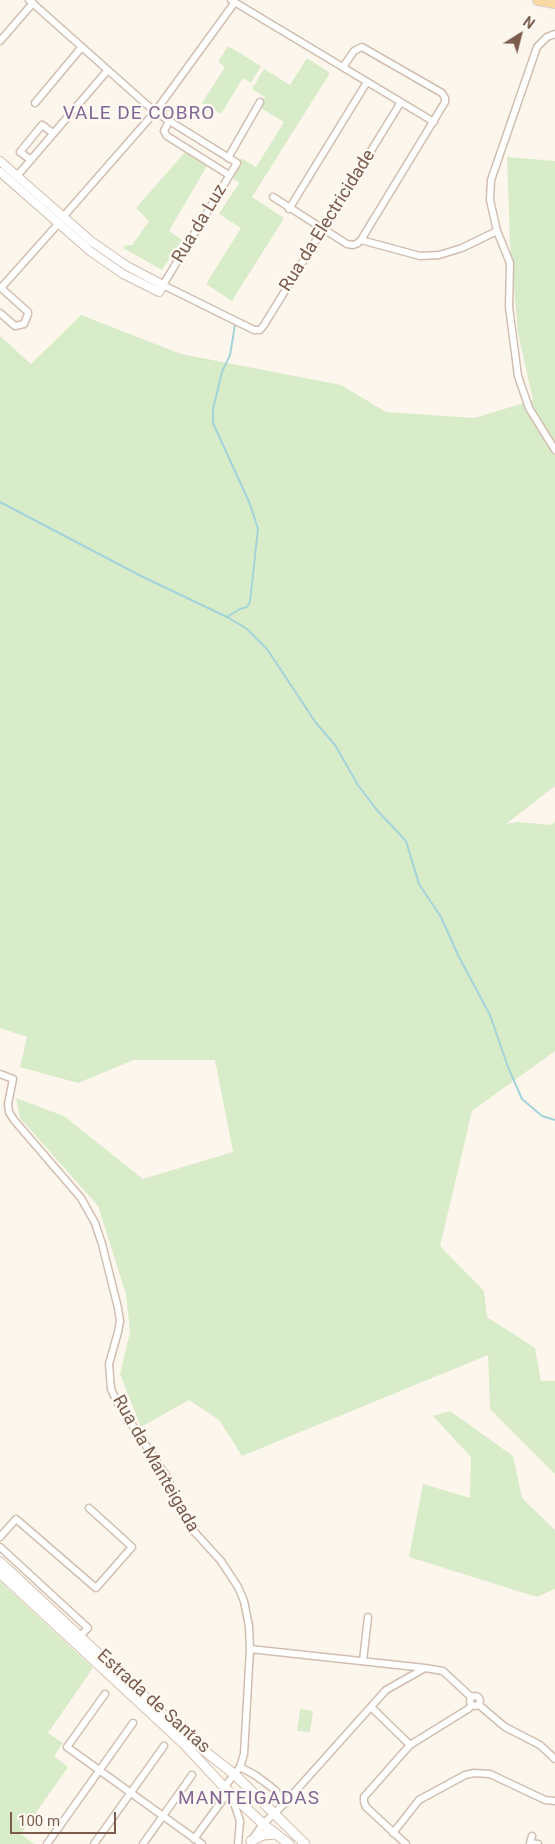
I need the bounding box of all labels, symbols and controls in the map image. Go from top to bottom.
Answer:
north arrow [495,10,545,60]
text: N [520,13,538,32]
district label: VALE DE COBRO [61,103,217,125]
street label: Rua da Electricidade [276,146,380,296]
street label: Rua da Luz [168,181,232,267]
street label: Rua da Manteigada [107,1392,203,1536]
street label: Estrada de Santas [92,1645,214,1759]
district label: MANTEIGADAS [177,1788,321,1810]
scale bar [12,1802,119,1834]
text: 100 m [18,1812,60,1830]

